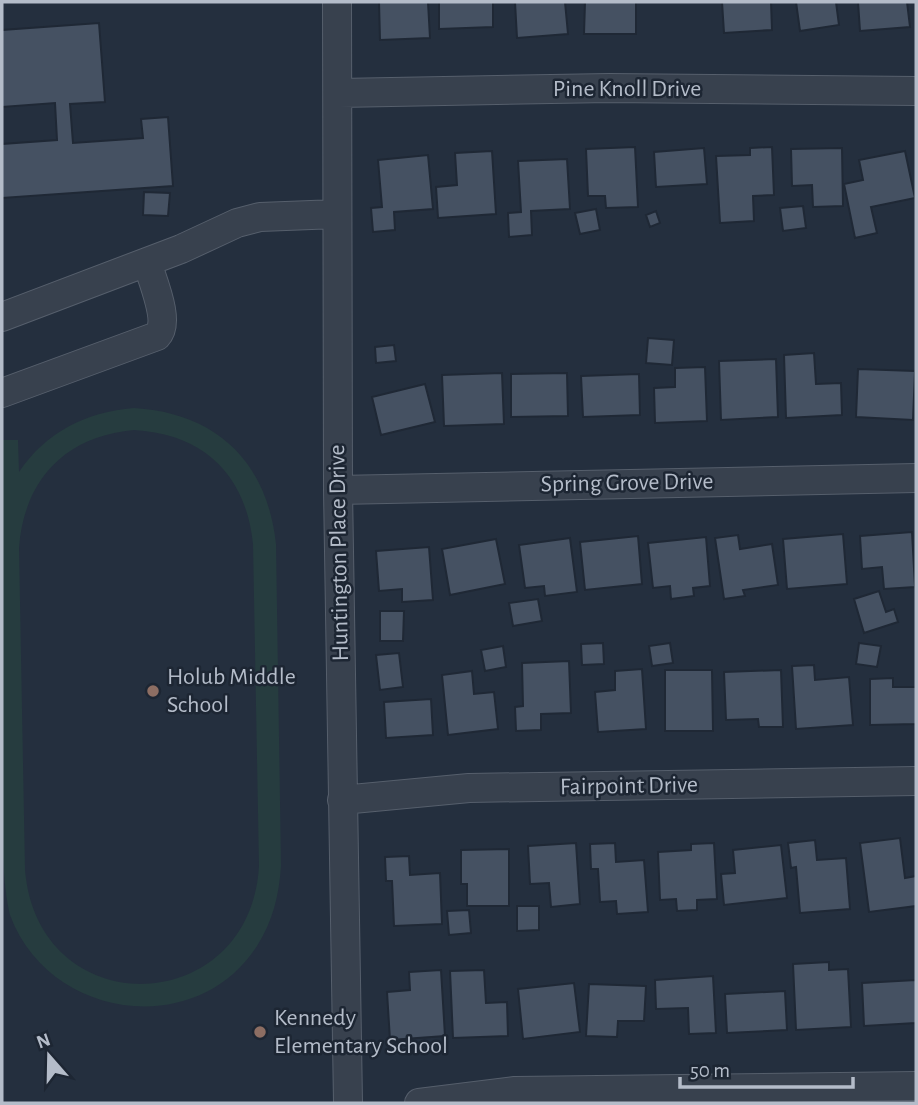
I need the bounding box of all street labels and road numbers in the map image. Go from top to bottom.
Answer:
street label: Pine Knoll Drive [553,77,701,101]
street label: Huntington Place Drive [325,444,353,662]
street label: Spring Grove Drive [540,469,714,497]
street label: Fairpoint Drive [560,773,698,799]

